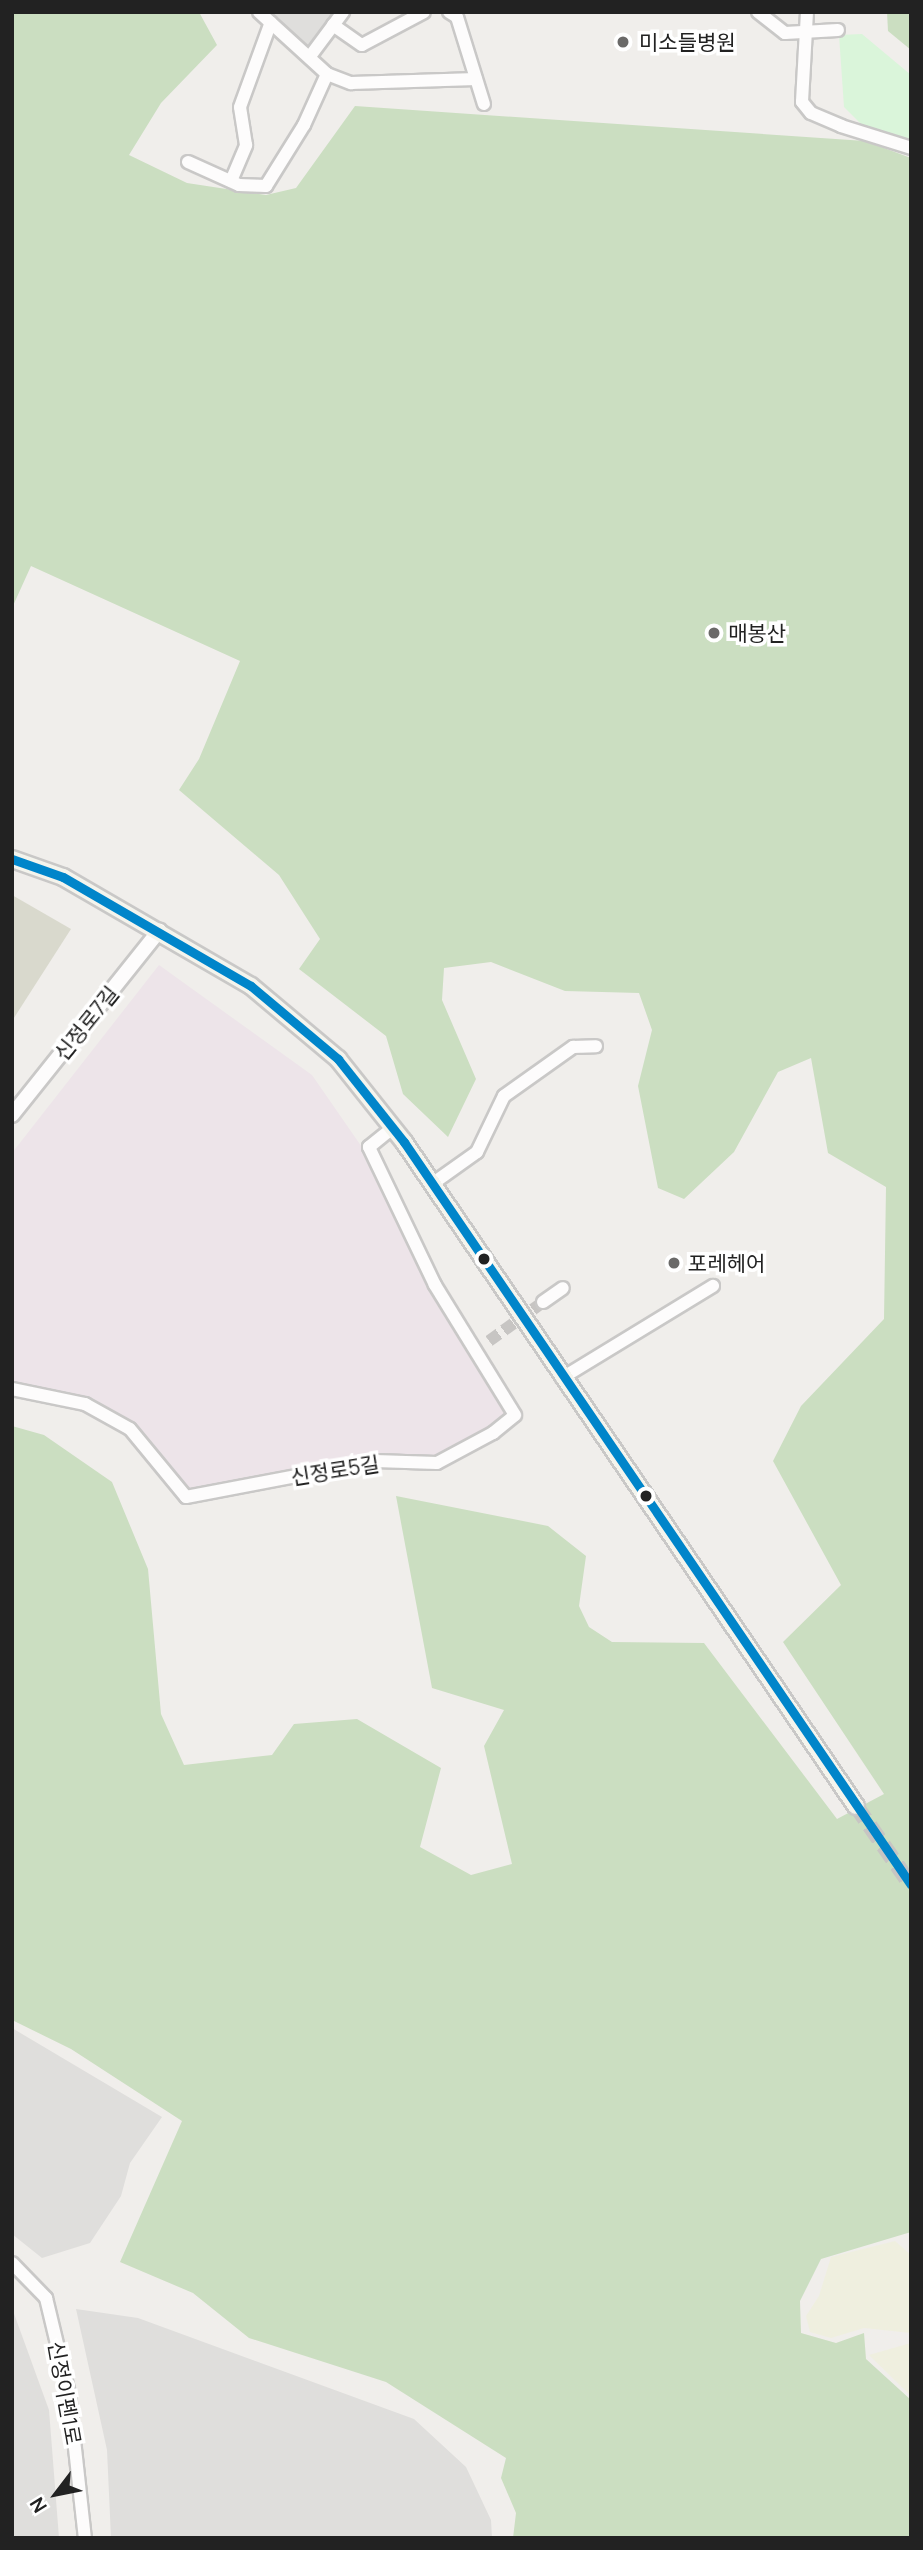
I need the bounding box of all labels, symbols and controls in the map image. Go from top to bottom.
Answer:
place label: 미소들병원 [639,29,736,55]
marker: 미소들병원 [613,32,633,52]
place label: 매봉산 [728,620,786,646]
marker: 매봉산 [706,625,722,641]
street label: 신정로7길 [49,981,123,1065]
place label: 포레헤어 [688,1250,765,1276]
unlabelled marker [477,1252,491,1266]
marker: 포레헤어 [666,1255,682,1271]
street label: 신정로5길 [289,1451,381,1489]
unlabelled marker [639,1489,653,1503]
street label: 신정이펜1로 [43,2339,87,2447]
north arrow [21,2459,91,2529]
text: N [24,2492,53,2518]

